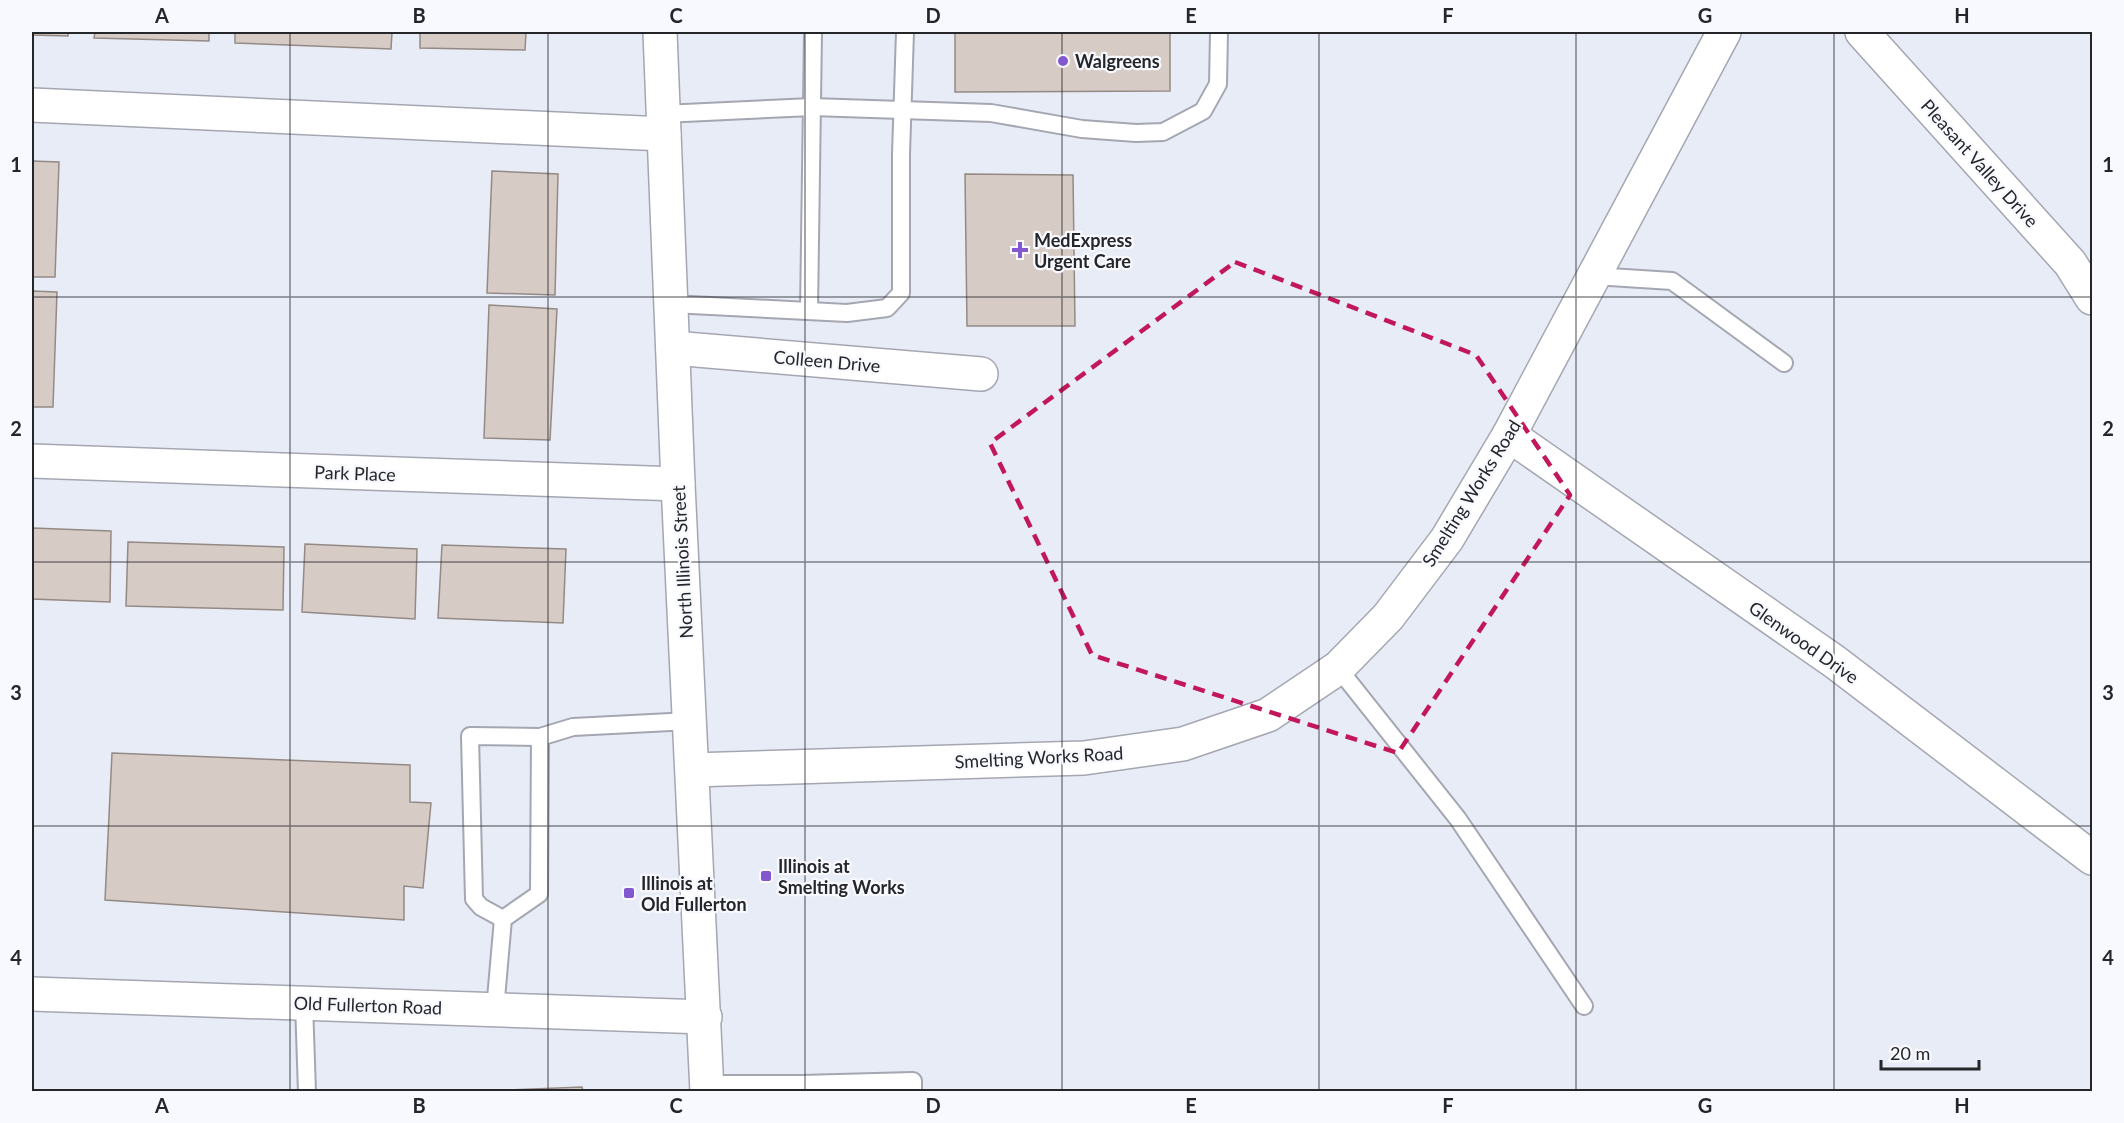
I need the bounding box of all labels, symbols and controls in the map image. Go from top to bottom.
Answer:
text: A [154,3,169,27]
text: B [412,3,426,27]
text: C [669,3,683,27]
text: D [925,3,941,27]
text: E [1185,3,1197,27]
text: F [1442,3,1454,27]
text: G [1698,3,1712,27]
text: H [1954,3,1970,27]
place label: Walgreens [1075,50,1160,72]
marker: Walgreens [1056,54,1070,68]
street label: Pleasant Valley Drive [1917,95,2043,231]
text: 1 [10,152,22,176]
text: 1 [2102,152,2114,176]
place label: MedExpress Urgent Care [1034,229,1132,272]
marker: MedExpress Urgent Care [1011,241,1029,259]
street label: Colleen Drive [773,345,881,377]
text: 2 [10,416,22,440]
street label: Smelting Works Road [1417,416,1525,570]
text: 2 [2102,416,2114,440]
street label: Park Place [314,461,396,485]
street label: North Illinois Street [667,484,697,639]
street label: Glenwood Drive [1745,596,1863,688]
text: 3 [10,680,22,704]
text: 3 [2102,680,2114,704]
street label: Smelting Works Road [954,742,1124,772]
place label: Illinois at Smelting Works [778,855,905,898]
marker: Illinois at Smelting Works [759,869,773,883]
place label: Illinois at Old Fullerton [641,872,747,915]
marker: Illinois at Old Fullerton [622,886,636,900]
text: 4 [10,945,22,969]
text: 4 [2102,945,2114,969]
street label: Old Fullerton Road [293,991,443,1019]
scale bar [1881,1033,1978,1071]
text: 20 m [1890,1042,1930,1064]
text: A [154,1093,169,1117]
text: B [412,1093,426,1117]
text: C [669,1093,683,1117]
text: D [925,1093,941,1117]
text: E [1185,1093,1197,1117]
text: F [1442,1093,1454,1117]
text: G [1698,1093,1712,1117]
text: H [1954,1093,1970,1117]

